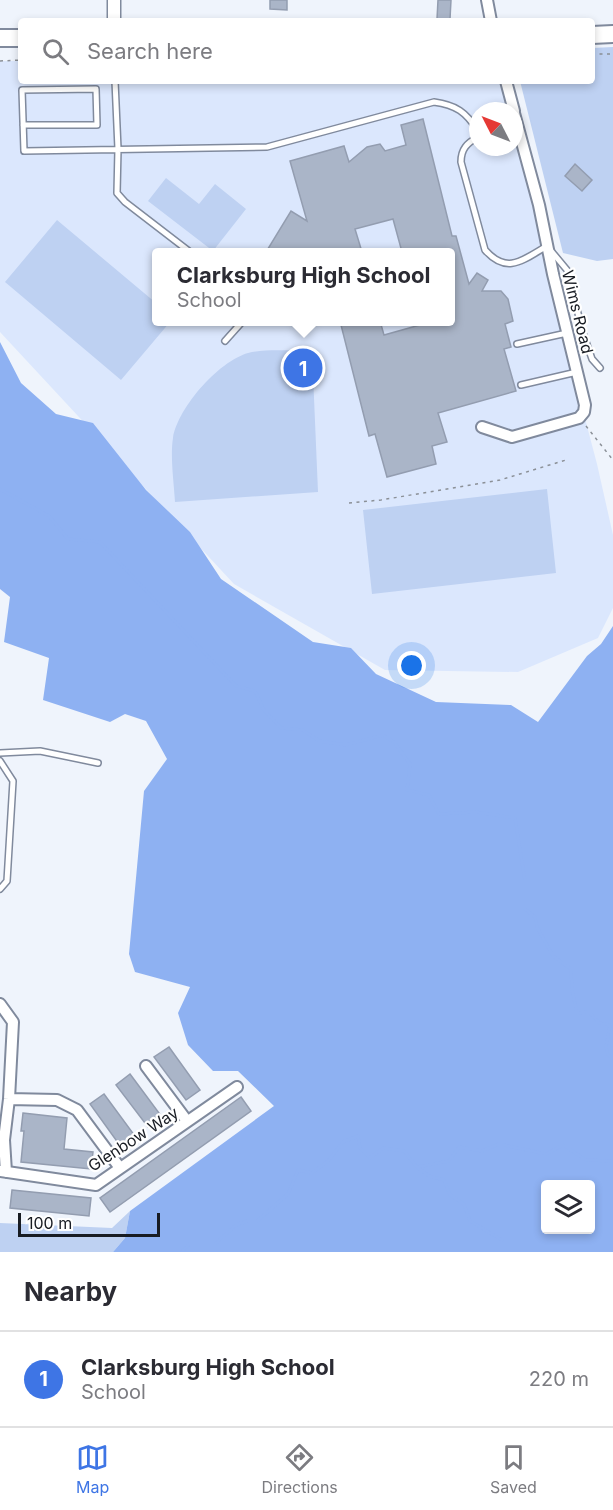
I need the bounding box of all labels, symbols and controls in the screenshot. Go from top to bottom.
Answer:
search box [18,18,595,84]
icon: search [39,35,72,68]
text: Search here [87,38,213,64]
north arrow [469,102,523,156]
popup [152,248,455,326]
text: Clarksburg High School [177,262,430,288]
street label: Wims Road [558,268,598,356]
text: School [177,288,242,312]
pin: 1 [284,346,322,391]
your location [397,651,426,680]
street label: Glenbow Way [84,1102,182,1176]
map controls [541,1180,595,1234]
button: layers [541,1180,595,1234]
scale bar [18,1210,160,1238]
text: 100 m [27,1213,72,1233]
text: Nearby [24,1276,117,1307]
text: Clarksburg High School [81,1354,335,1380]
text: 1 [39,1367,48,1391]
text: 220 m [529,1367,589,1391]
text: School [81,1380,146,1404]
tab: Map [76,1441,109,1497]
tab: Directions [262,1441,338,1497]
tab: Saved [490,1441,537,1497]

